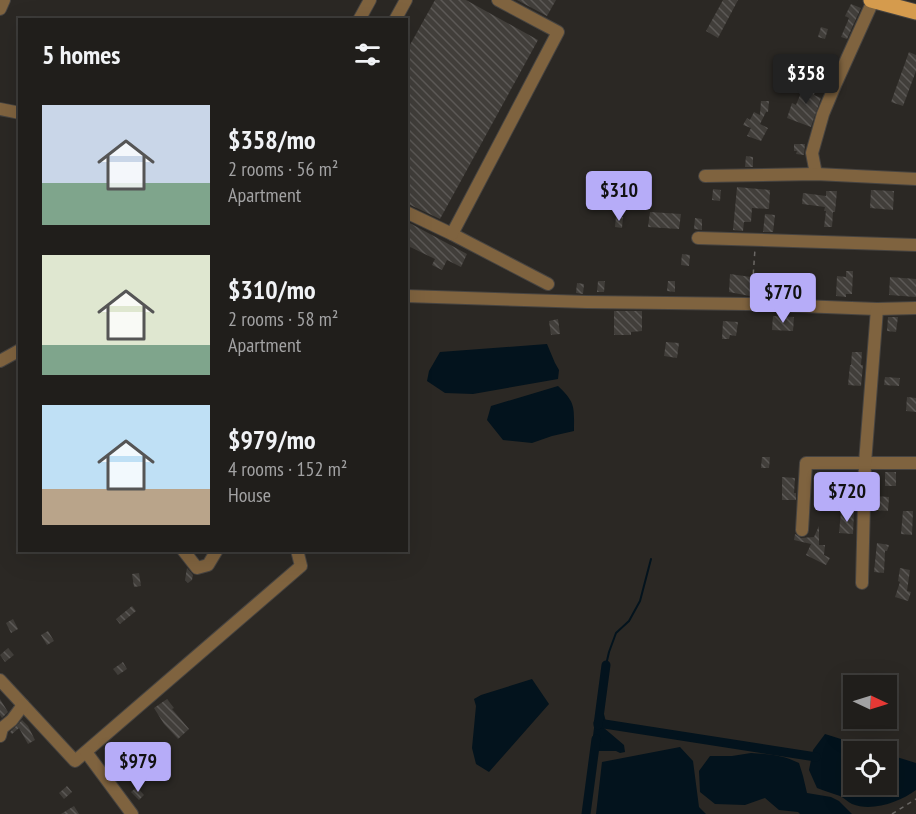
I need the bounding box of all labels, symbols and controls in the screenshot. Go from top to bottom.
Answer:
text: 5 homes [42,38,120,71]
icon: filters [351,38,384,71]
pin: $358 [770,54,842,105]
text: $358 [787,60,825,86]
text: $358/mo [228,123,316,156]
icon: home [90,129,162,201]
text: 2 rooms · 56 m² [228,156,338,182]
pin: $310 [583,171,655,222]
text: $310 [600,177,638,203]
text: Apartment [228,182,301,208]
text: $310/mo [228,273,316,306]
pin: $770 [747,273,819,324]
icon: home [90,279,162,351]
text: $770 [764,279,802,305]
text: 2 rooms · 58 m² [228,306,338,332]
text: Apartment [228,332,301,358]
text: $979/mo [228,423,316,456]
icon: home [90,429,162,501]
text: 4 rooms · 152 m² [228,456,347,482]
pin: $720 [811,472,883,523]
text: $720 [828,478,866,504]
text: House [228,482,271,508]
north arrow [843,675,897,729]
map controls [843,675,897,795]
button: locate [843,741,897,795]
pin: $979 [102,742,174,793]
text: $979 [119,748,157,774]

